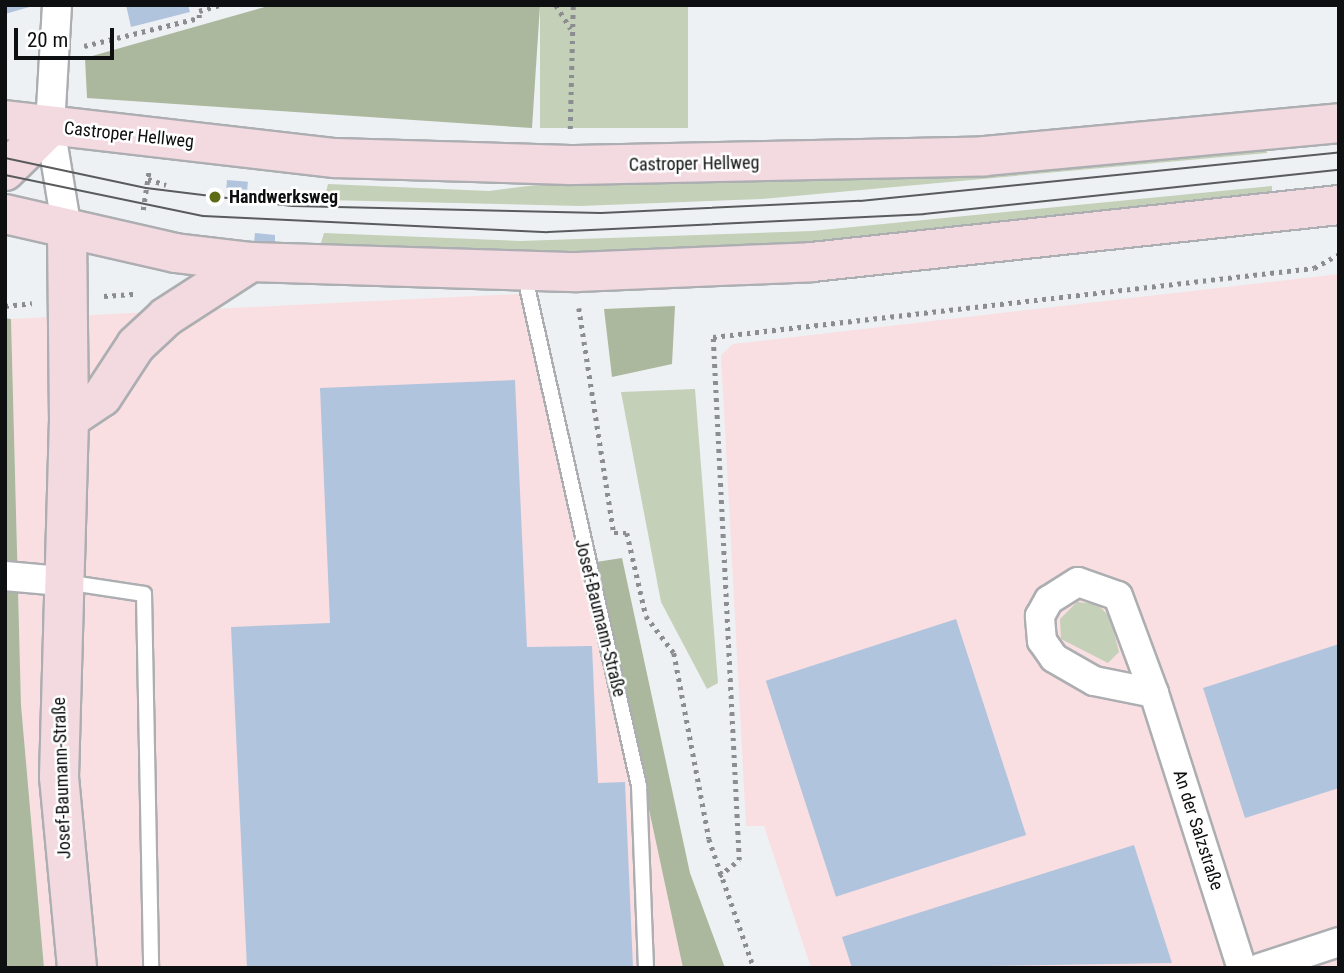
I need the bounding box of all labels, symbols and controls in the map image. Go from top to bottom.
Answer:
scale bar [18,14,117,58]
text: 20 m [27,28,68,52]
street label: Castroper Hellweg [63,117,195,153]
street label: Castroper Hellweg [629,152,759,176]
place label: Handwerksweg [229,186,338,208]
marker: Handwerksweg [207,189,223,205]
street label: Josef-Baumann-Straße [570,537,630,699]
street label: Josef-Baumann-Straße [48,697,76,859]
street label: An der Salzstraße [1168,767,1228,893]

